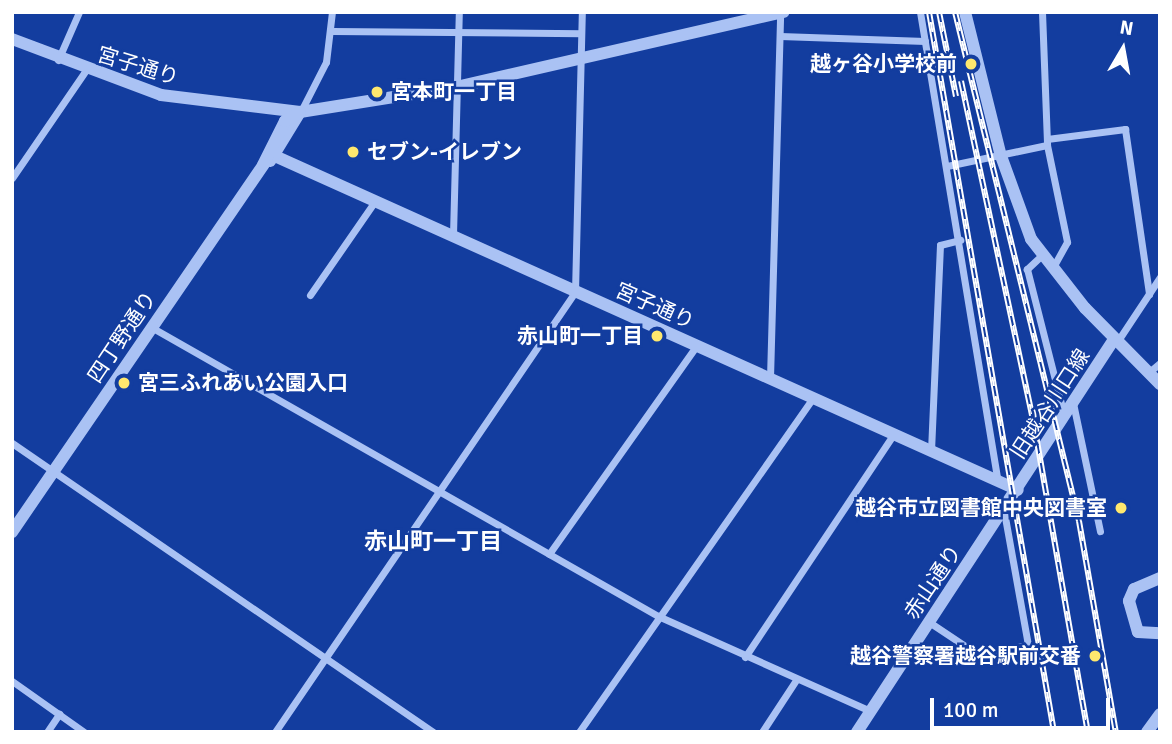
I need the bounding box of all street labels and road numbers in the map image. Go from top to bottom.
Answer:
street label: 宮子通り [94,42,182,90]
street label: 宮子通り [612,277,698,335]
street label: 四丁野通り [82,286,162,388]
street label: 旧越谷川口線 [1005,344,1095,464]
street label: 赤山通り [899,540,967,624]

